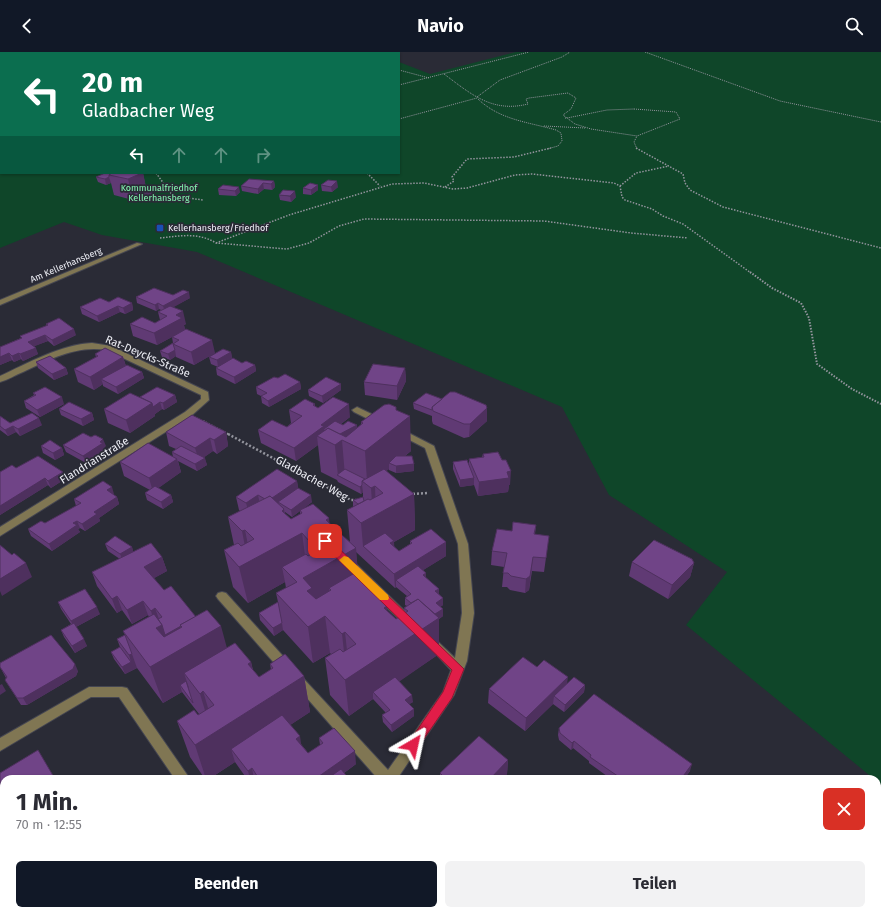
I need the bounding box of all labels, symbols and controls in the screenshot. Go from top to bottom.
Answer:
icon: back [16,15,38,37]
text: Navio [417,15,464,37]
icon: search [843,15,865,37]
text: 20 m [82,66,143,99]
icon: left [16,68,68,120]
text: Gladbacher Weg [82,100,214,122]
icon: left [126,144,148,166]
icon: ahead [168,144,190,166]
icon: ahead [210,144,232,166]
icon: right [252,144,274,166]
park label: Kommunalfriedhof Kellerhansberg [121,183,198,203]
marker: Kellerhansberg/Friedhof [155,223,165,233]
place label: Kellerhansberg/Friedhof [168,223,269,233]
street label: Am Kellerhansberg [29,245,104,285]
street label: Rat-Deycks-Straße [103,333,192,380]
street label: Flandrianstraße [57,434,131,487]
street label: Gladbacher Weg [273,453,350,504]
pin [308,524,342,558]
icon: arrive [314,530,336,552]
position arrow [392,724,434,766]
text: 1 Min. [16,788,78,816]
button: close [823,788,865,830]
text: 70 m · 12:55 [16,817,82,832]
button: Beenden [16,861,437,907]
button: Teilen [445,861,865,907]

